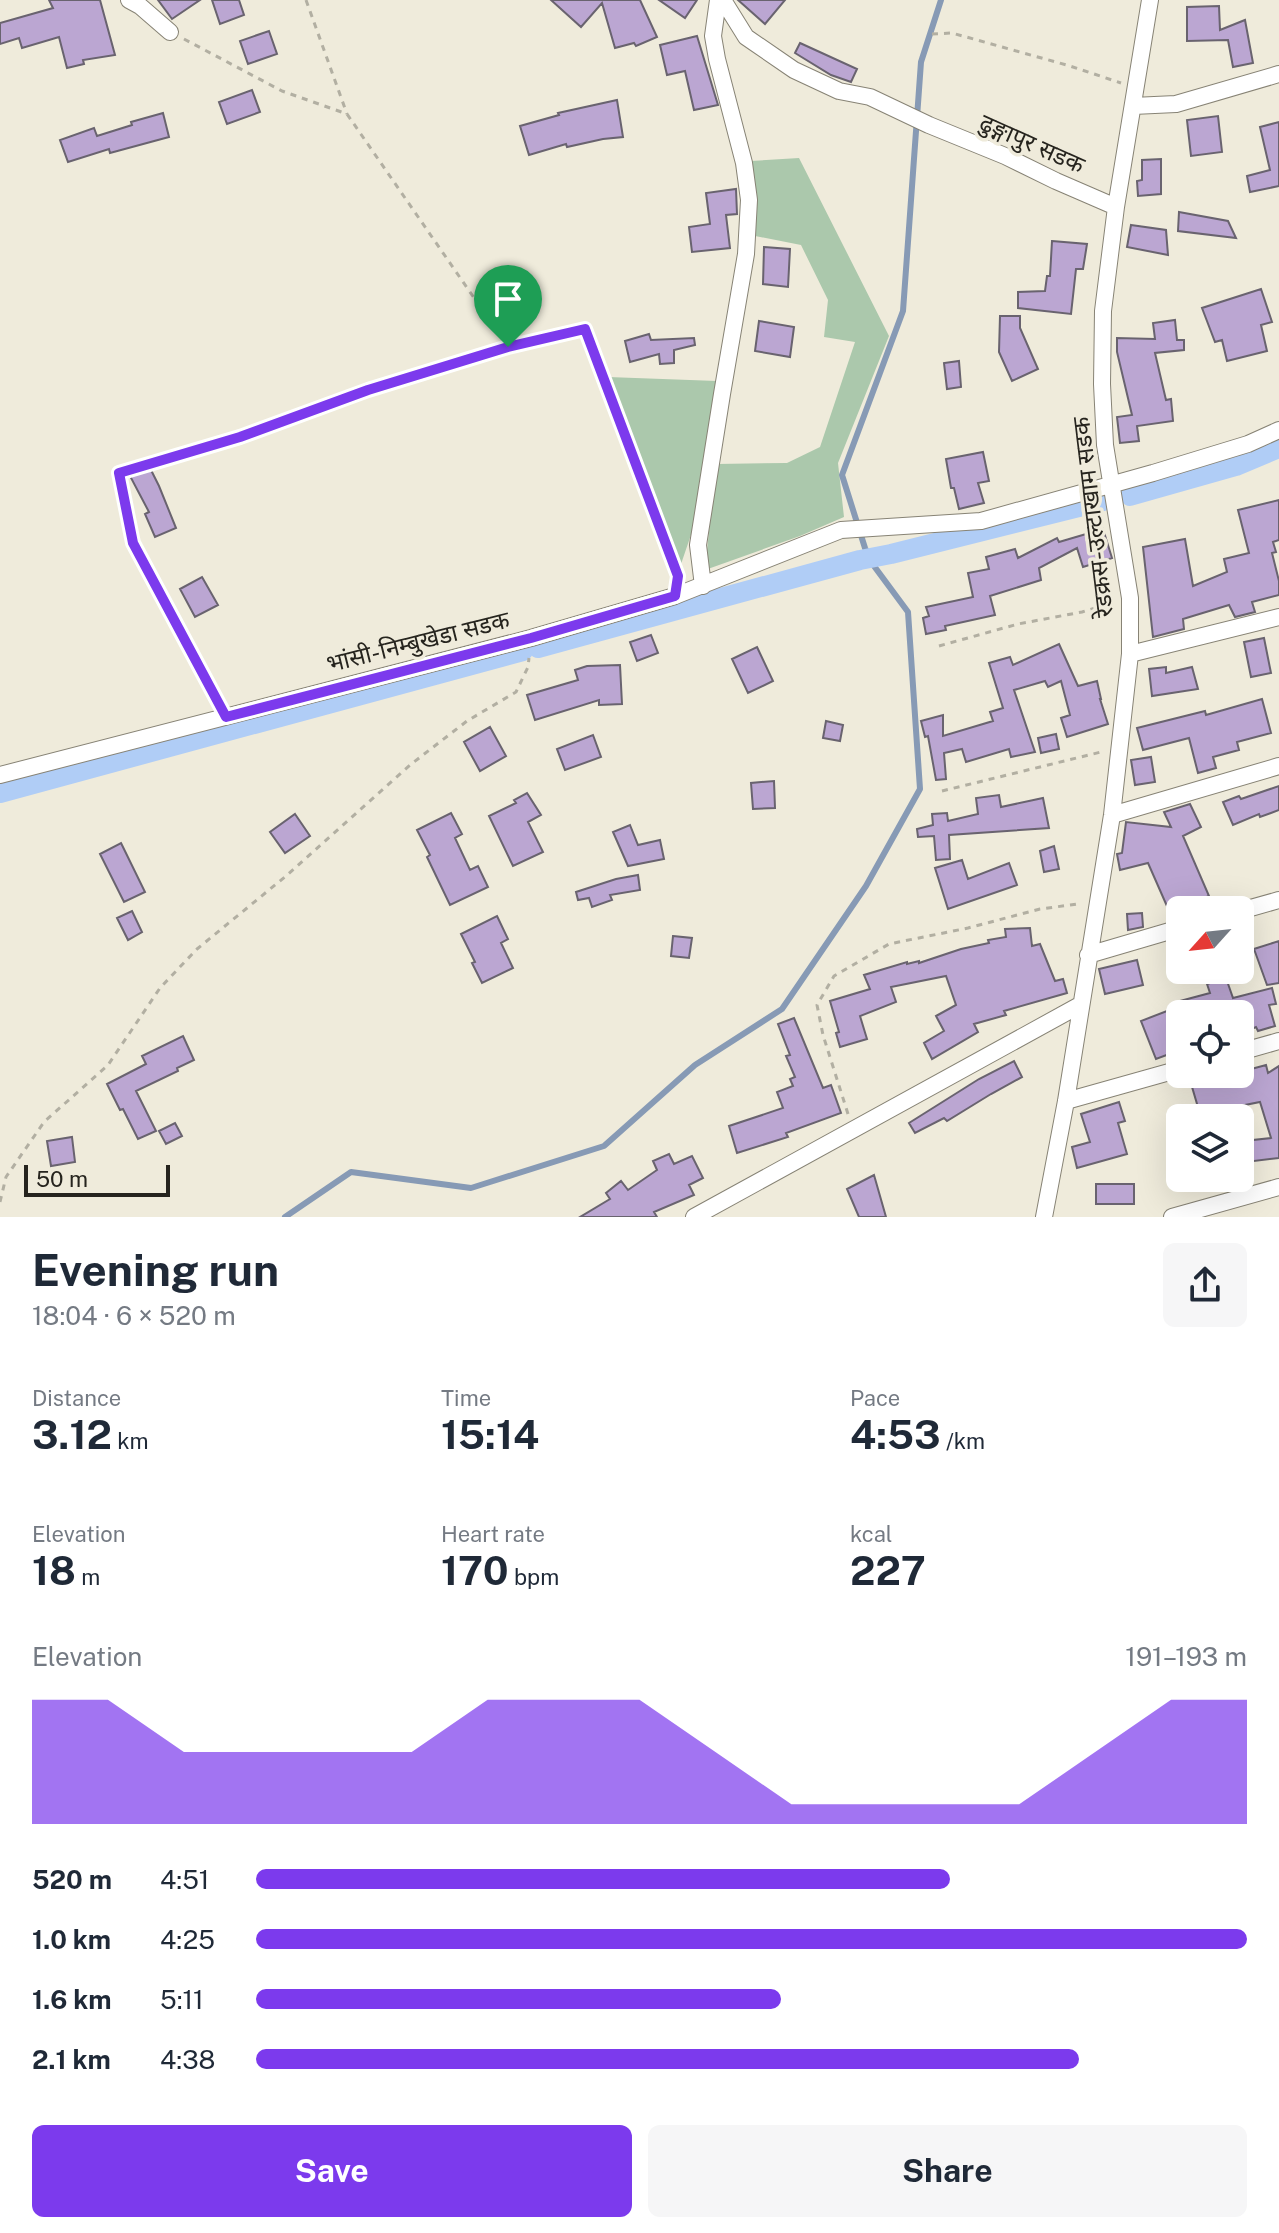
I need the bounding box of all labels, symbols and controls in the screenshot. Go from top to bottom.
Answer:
street label: ढुङ्गापुर सडक [975,108,1090,181]
pin [474,265,542,347]
icon: arrive [486,277,530,321]
street label: रेडक्रस-उल्टाखाम सडक [1066,415,1118,620]
street label: भांसी-निम्बुखेडा सडक [323,605,513,679]
north arrow [1166,896,1254,984]
map controls [1166,896,1254,1192]
button: locate [1166,1000,1254,1088]
button: layers [1166,1104,1254,1192]
scale bar [24,1161,170,1197]
text: 50 m [36,1166,88,1192]
button: share [1163,1243,1247,1327]
text: Evening run [32,1244,279,1296]
text: 18:04 · 6 × 520 m [32,1300,236,1331]
text: Distance [32,1385,121,1411]
text: Time [441,1385,491,1411]
text: Pace [850,1385,900,1411]
text: 3.12 [32,1411,112,1458]
text: 15:14 [441,1411,539,1458]
text: 4:53 [850,1411,941,1458]
text: km [112,1428,149,1454]
text: /km [941,1428,985,1454]
text: Elevation [32,1521,125,1547]
text: Heart rate [441,1521,545,1547]
text: kcal [850,1521,892,1547]
text: 18 [32,1547,76,1594]
text: 170 [441,1547,509,1594]
text: 227 [850,1547,926,1594]
text: m [76,1564,100,1590]
text: bpm [509,1564,559,1590]
text: Elevation [32,1641,142,1672]
text: 191–193 m [1125,1641,1247,1672]
text: 520 m [32,1864,112,1895]
text: 4:51 [160,1864,209,1895]
text: 1.0 km [32,1924,111,1955]
text: 4:25 [160,1924,215,1955]
text: 1.6 km [32,1984,112,2015]
text: 5:11 [160,1984,204,2015]
text: 2.1 km [32,2044,111,2075]
text: 4:38 [160,2044,215,2075]
button: Save [32,2125,632,2217]
button: Share [648,2125,1247,2217]

